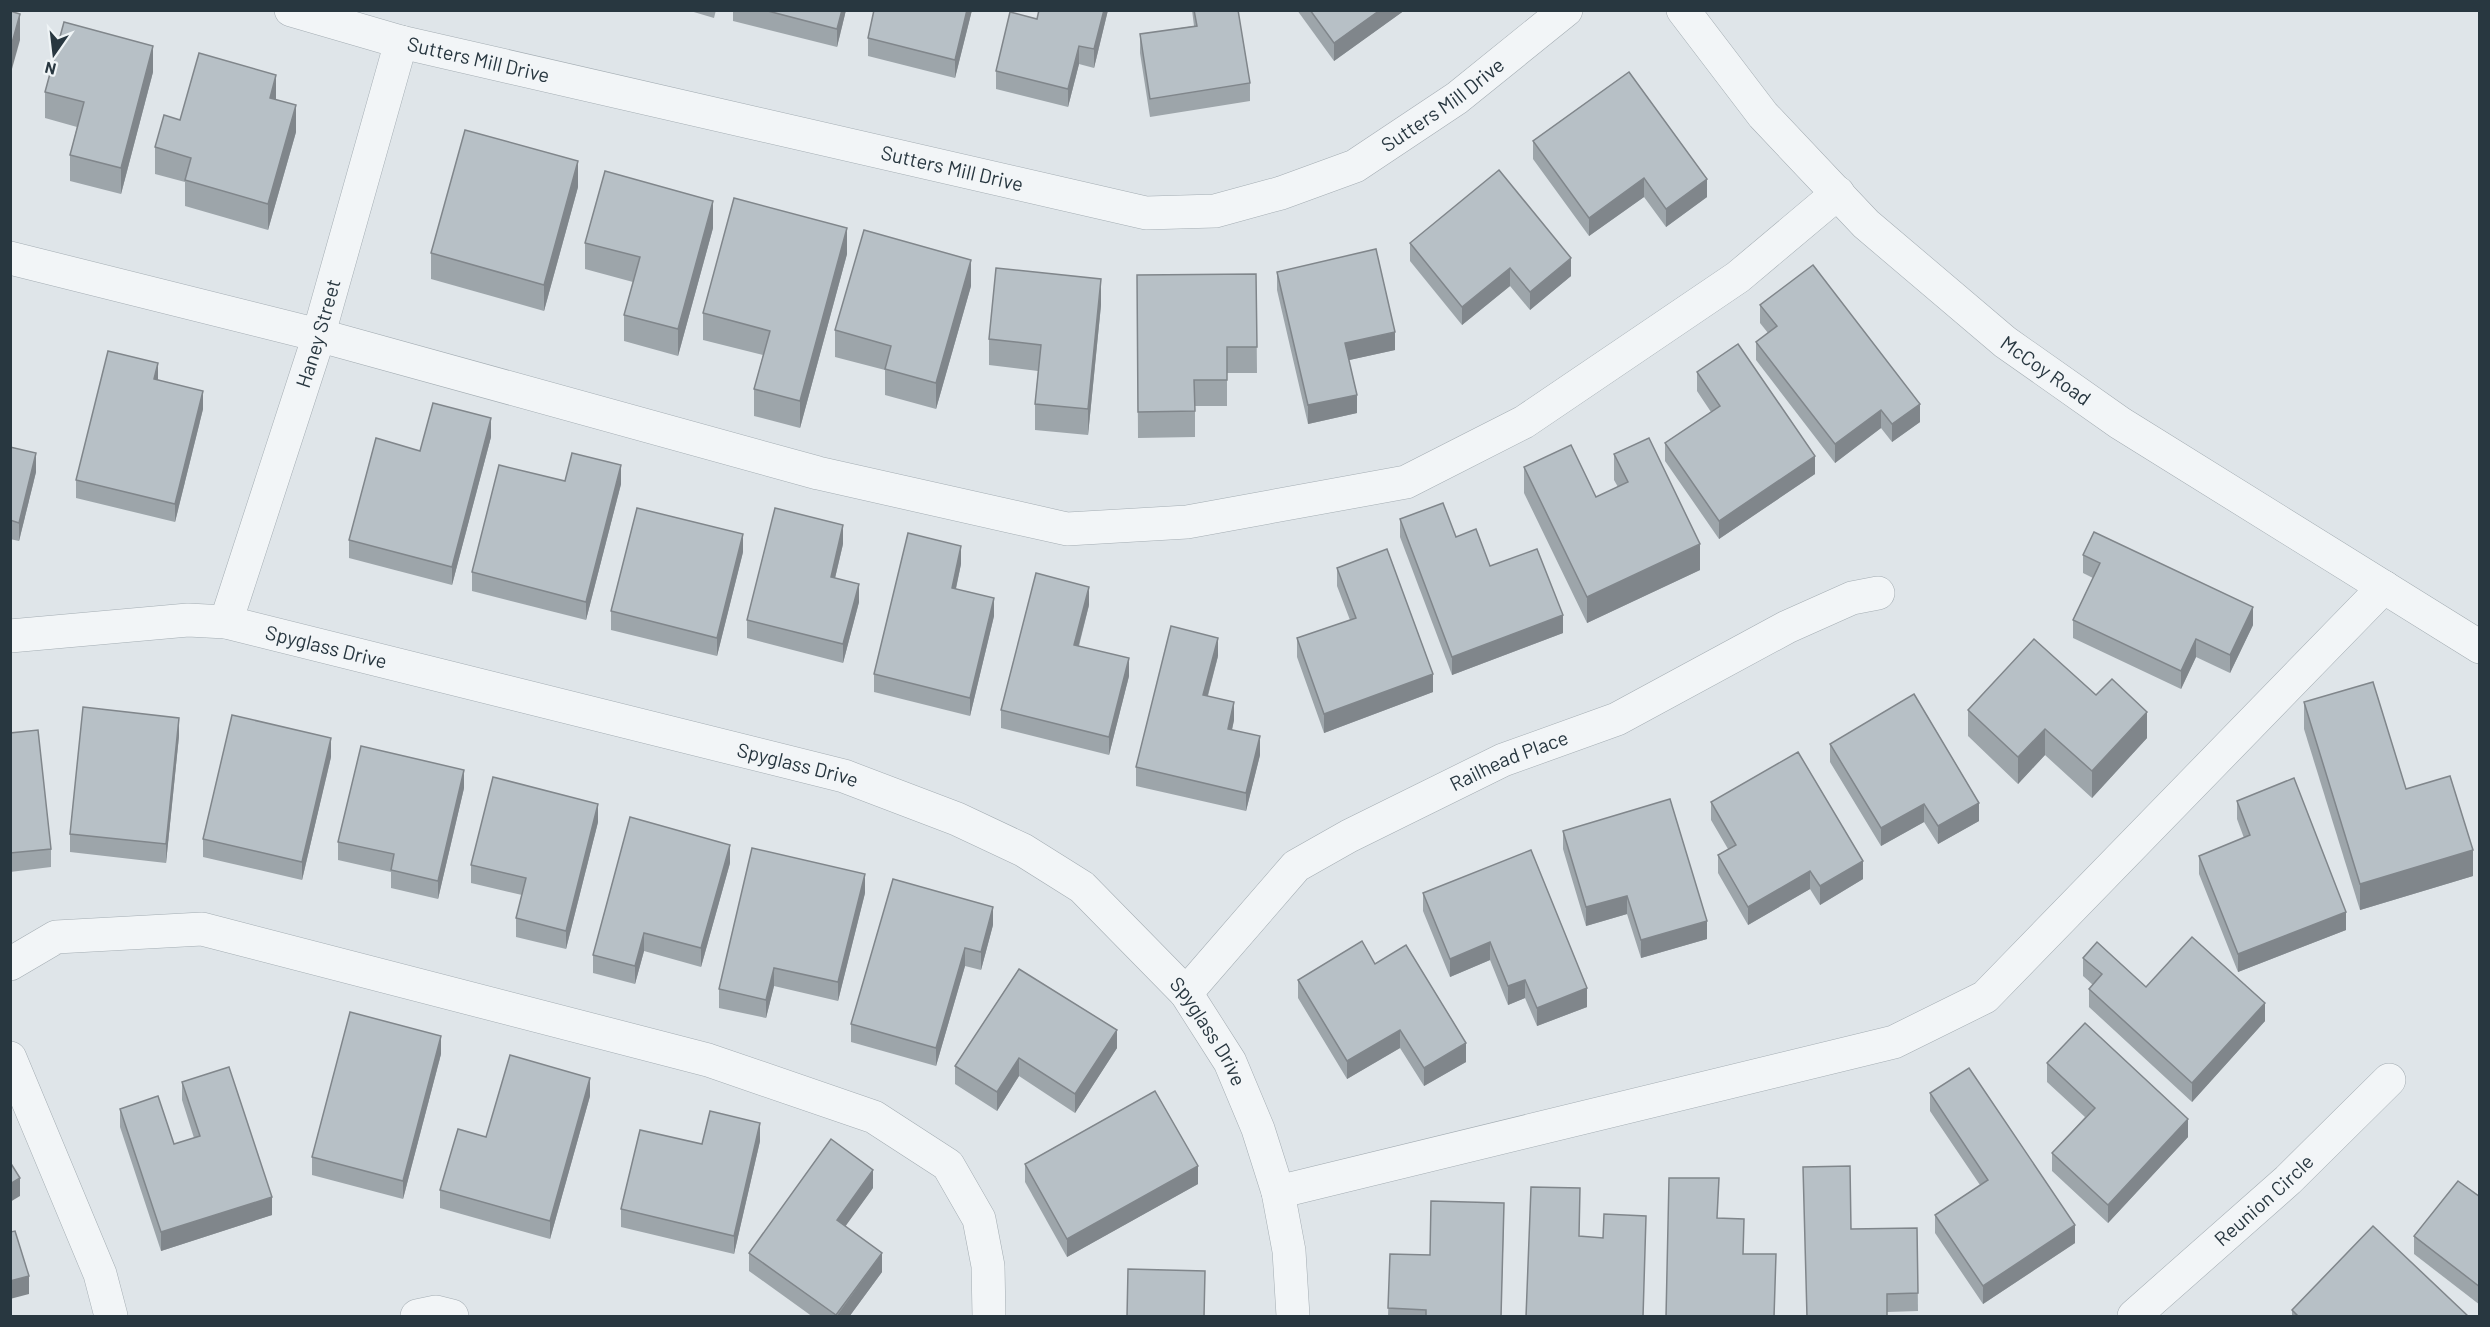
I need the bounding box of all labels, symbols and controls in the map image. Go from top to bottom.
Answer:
north arrow [24,24,84,84]
street label: Sutters Mill Drive [405,31,552,87]
street label: Sutters Mill Drive [1376,52,1508,156]
text: N [43,59,58,80]
street label: Sutters Mill Drive [879,140,1026,195]
street label: Haney Street [290,276,345,391]
street label: McCoy Road [1996,330,2096,410]
street label: Spyglass Drive [263,619,390,673]
street label: Railhead Place [1445,725,1571,795]
street label: Spyglass Drive [735,737,862,791]
street label: Spyglass Drive [1166,971,1252,1089]
street label: Reunion Circle [2209,1149,2318,1251]

